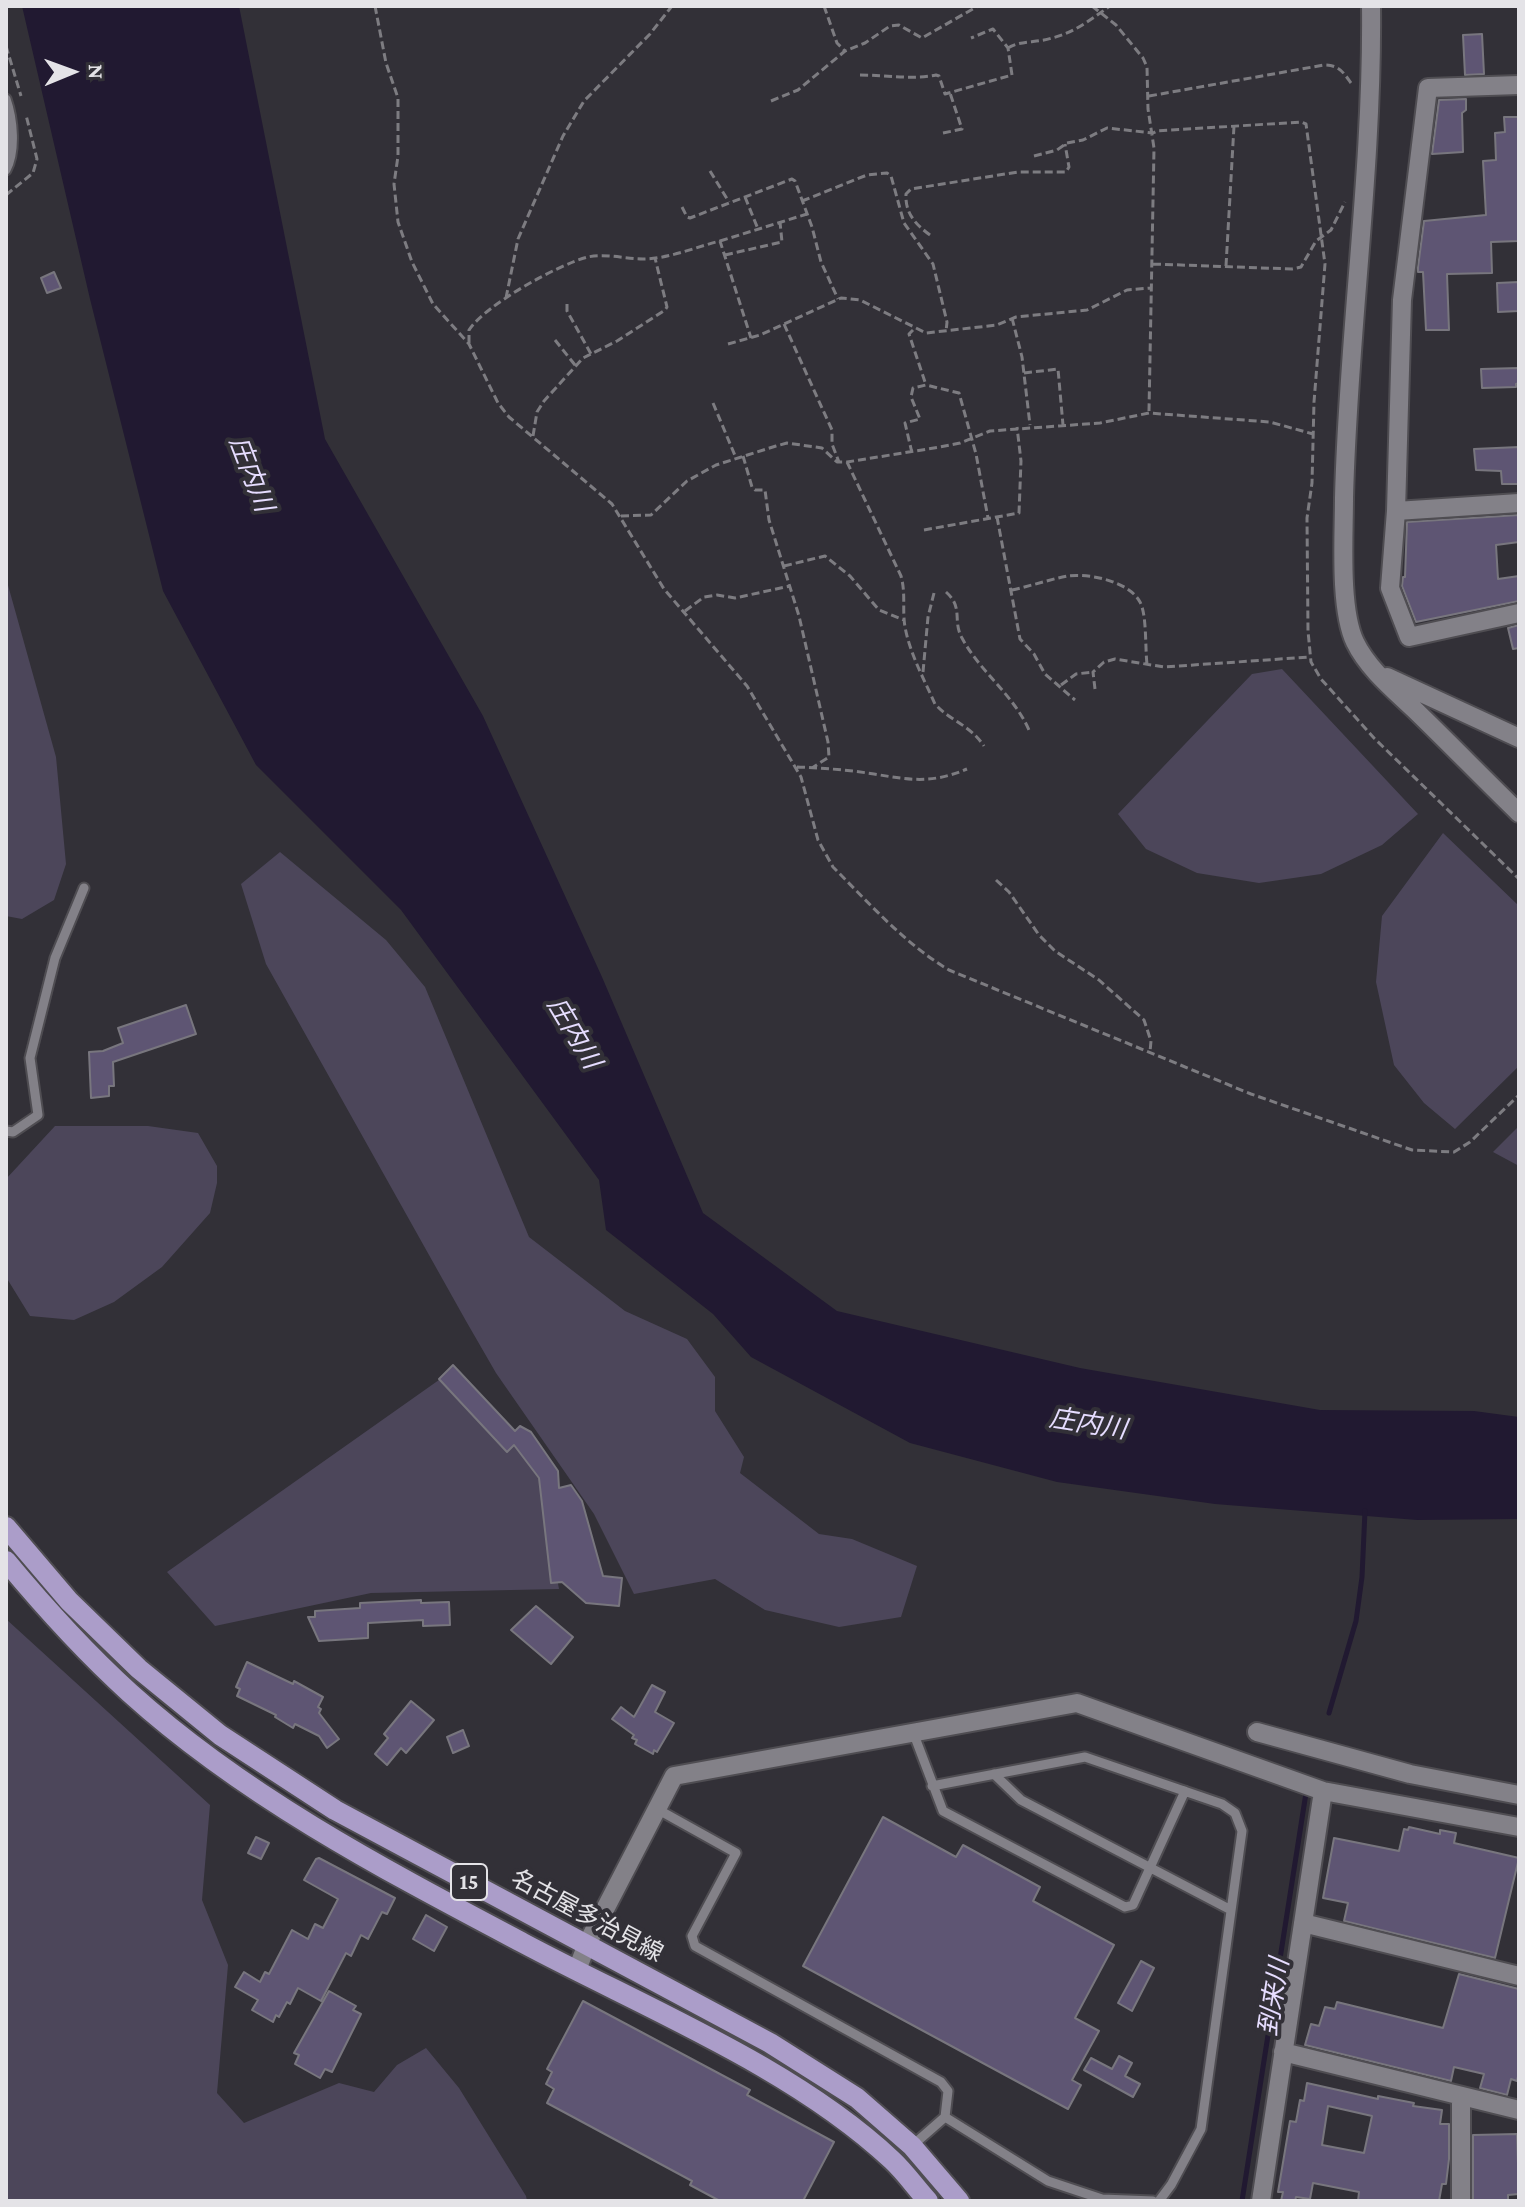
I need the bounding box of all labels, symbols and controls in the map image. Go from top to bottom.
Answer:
north arrow [32,32,112,112]
text: N [84,64,109,79]
water label: 庄内川 [222,432,280,516]
water label: 庄内川 [541,992,607,1074]
water label: 庄内川 [1047,1402,1129,1446]
road number: 15 [451,1864,487,1900]
street label: 名古屋多治見線 [506,1864,668,1968]
water label: 到来川 [1252,1956,1296,2038]

